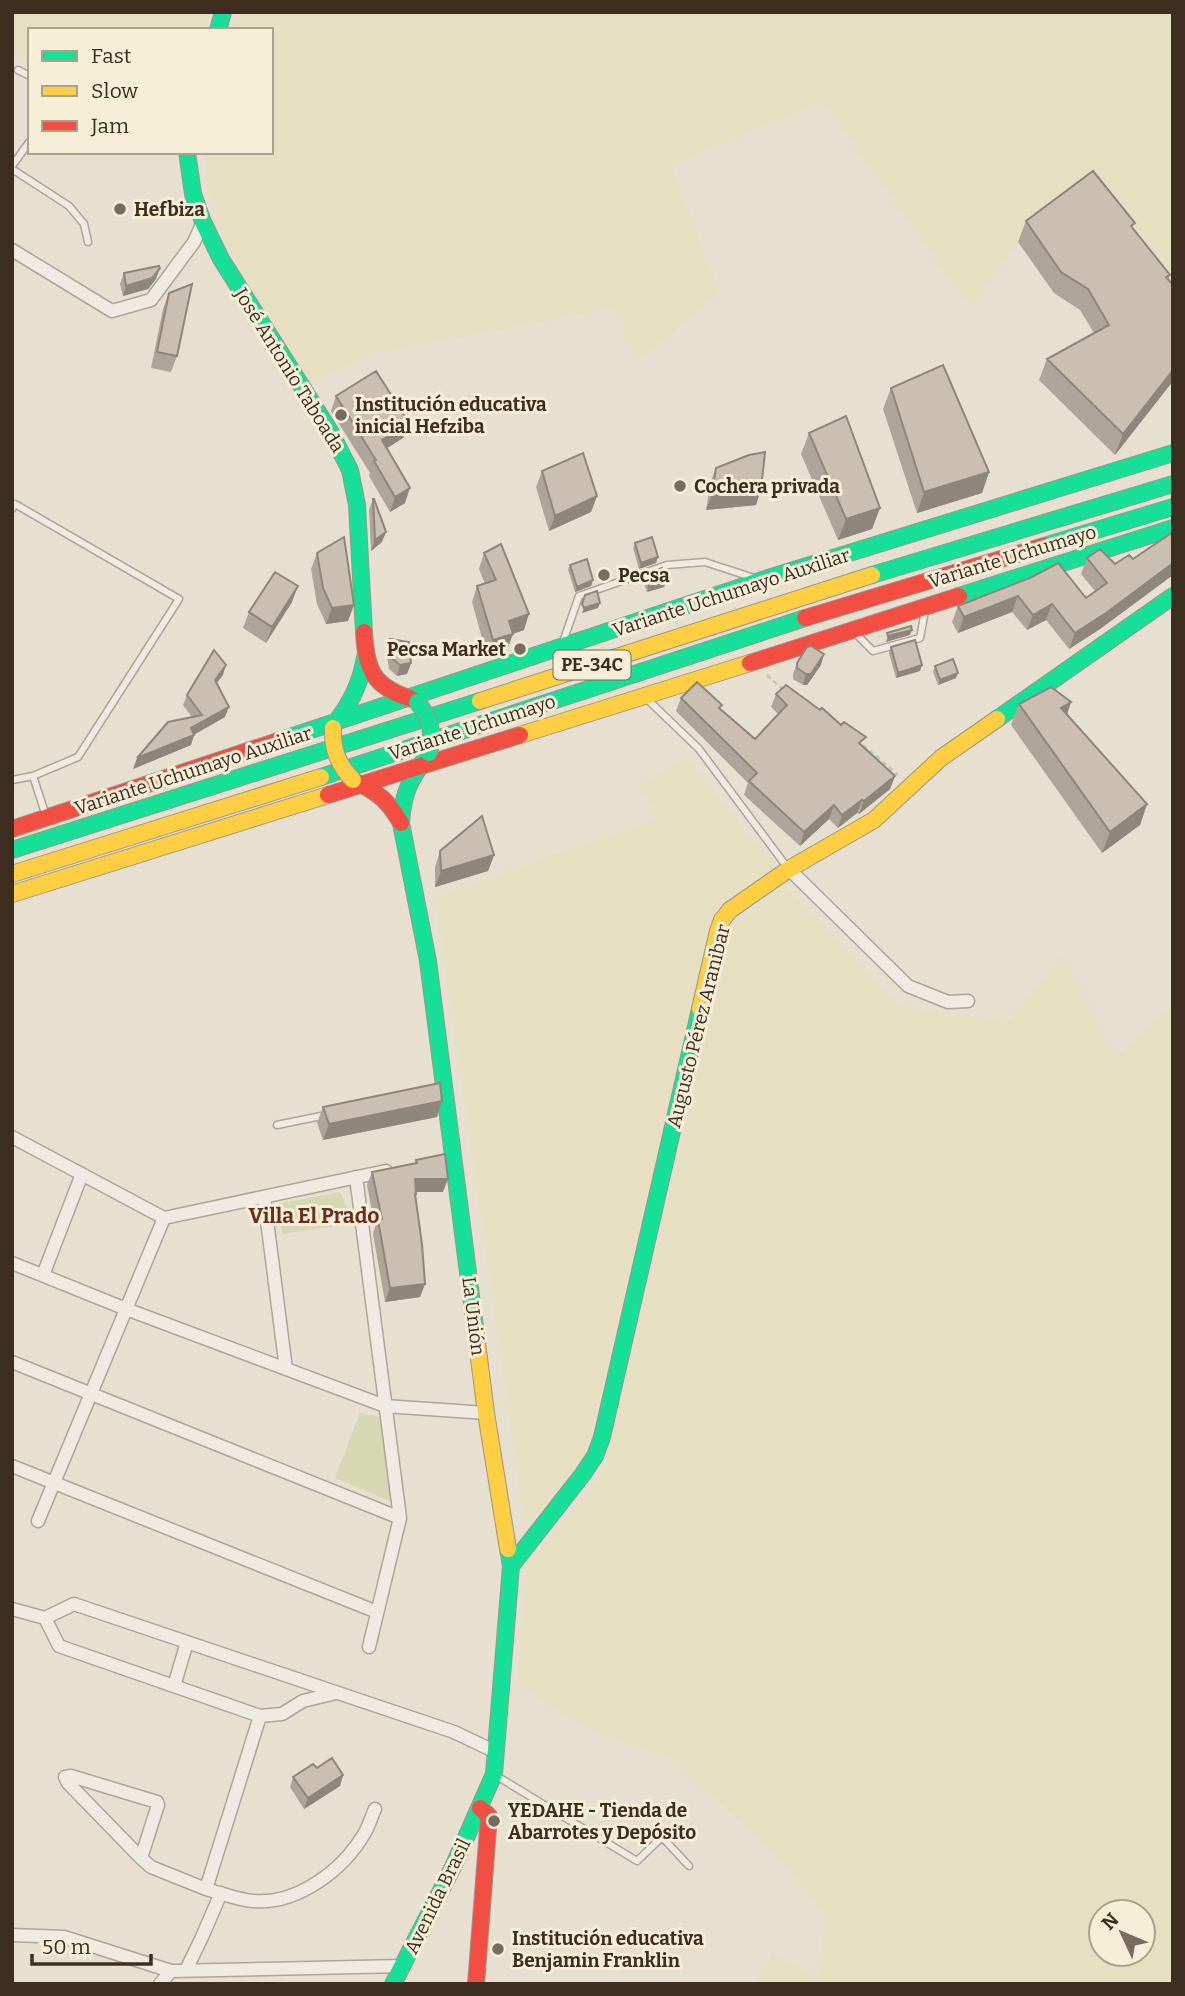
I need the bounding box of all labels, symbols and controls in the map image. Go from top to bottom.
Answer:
legend [28,28,273,154]
text: Fast [91,43,132,69]
text: Slow [91,78,138,104]
text: Jam [90,113,129,139]
place label: Hefbiza [134,198,205,221]
marker: Hefbiza [112,201,128,217]
street label: José Antonio Taboada [229,283,350,457]
place label: Institución educativa inicial Hefziba [355,393,547,438]
marker: Institución educativa inicial Hefziba [333,407,349,423]
place label: Cochera privada [694,475,840,498]
marker: Cochera privada [672,478,688,494]
street label: Variante Uchumayo [925,520,1099,593]
street label: Variante Uchumayo Auxiliar [610,543,853,642]
place label: Pecsa [618,564,670,587]
marker: Pecsa [596,567,612,583]
place label: Pecsa Market [387,638,506,661]
marker: Pecsa Market [512,641,528,657]
road number: PE-34C [554,650,630,680]
street label: Variante Uchumayo [386,690,559,765]
street label: Variante Uchumayo Auxiliar [72,721,315,820]
street label: Augusto Pérez Aranibar [662,921,735,1130]
district label: Villa El Prado [249,1203,379,1229]
street label: La Unión [457,1275,490,1357]
place label: YEDAHE - Tienda de Abarrotes y Depósito [508,1799,696,1844]
marker: YEDAHE - Tienda de Abarrotes y Depósito [486,1813,502,1829]
street label: Avenida Brasil [400,1835,475,1958]
north arrow [1087,1898,1157,1968]
text: N [1097,1908,1124,1935]
scale bar [32,1923,150,1967]
place label: Institución educativa Benjamin Franklin [512,1927,704,1972]
text: 50 m [42,1934,91,1960]
marker: Institución educativa Benjamin Franklin [490,1941,506,1957]

